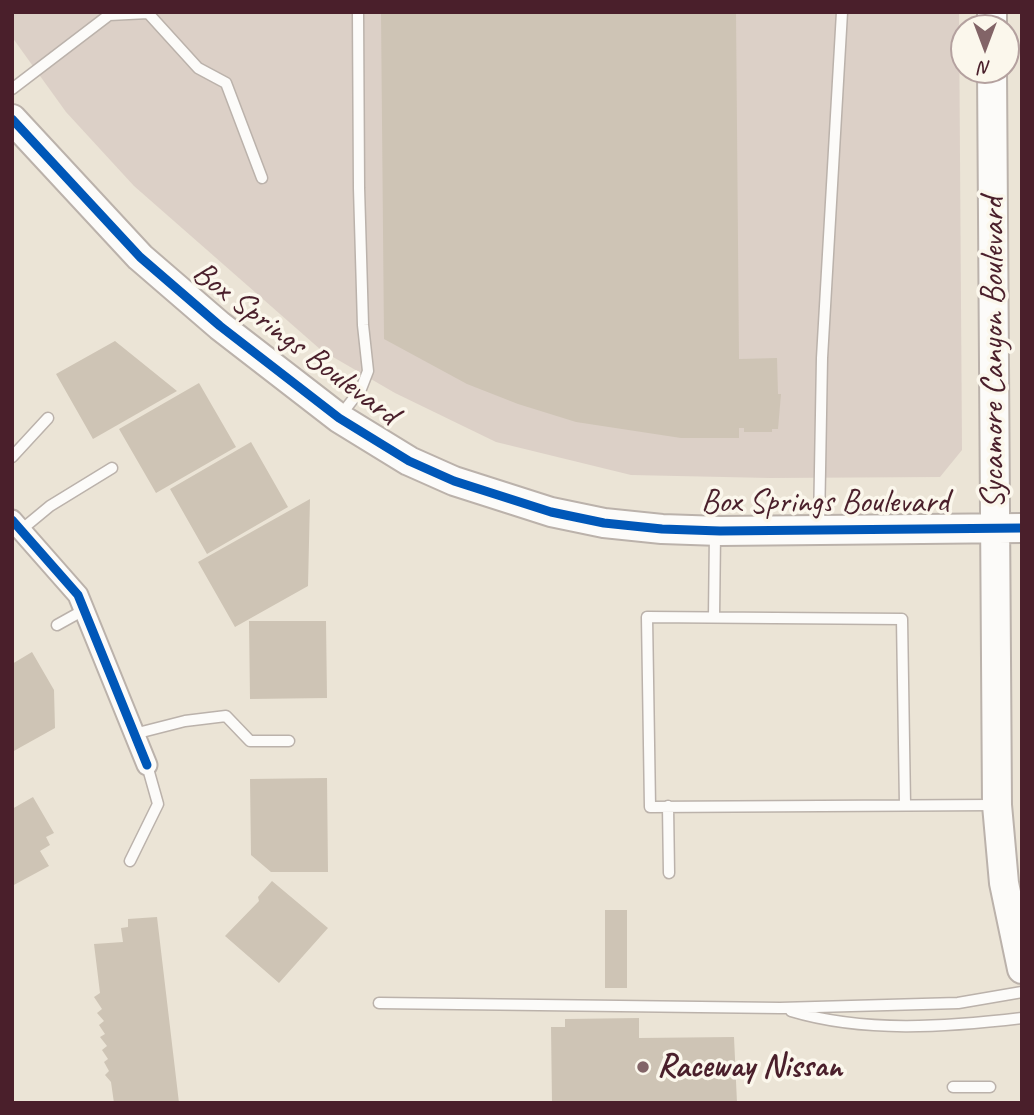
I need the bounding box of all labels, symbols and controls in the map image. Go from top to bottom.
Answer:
north arrow [950,14,1020,84]
text: N [979,56,991,80]
street label: Sycamore Canyon Boulevard [974,197,1014,509]
street label: Box Springs Boulevard [184,254,406,434]
street label: Box Springs Boulevard [701,483,949,523]
place label: Raceway Nissan [657,1047,842,1087]
marker: Raceway Nissan [635,1059,651,1075]

